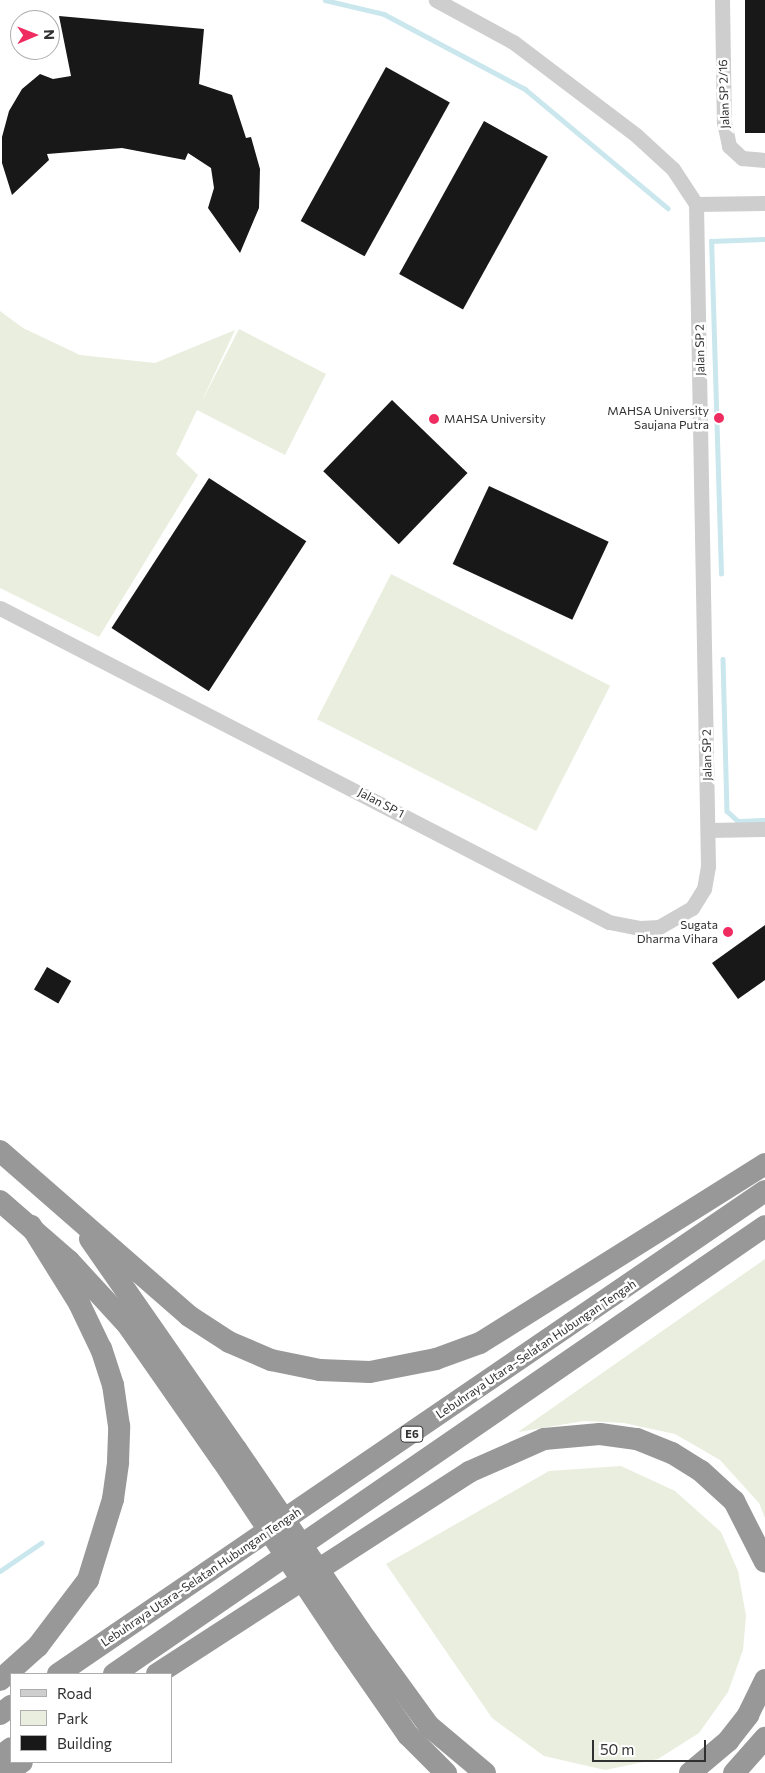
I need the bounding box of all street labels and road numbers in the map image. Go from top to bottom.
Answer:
street label: Jalan SP 2/16 [716,59,732,129]
street label: Jalan SP 2 [692,324,708,376]
street label: Jalan SP 2 [699,729,715,781]
street label: Jalan SP 1 [355,785,407,821]
street label: Lebuhraya Utara–Selatan Hubungan Tengah [433,1276,639,1422]
road number: E6 [400,1426,424,1442]
street label: Lebuhraya Utara–Selatan Hubungan Tengah [98,1504,304,1650]

